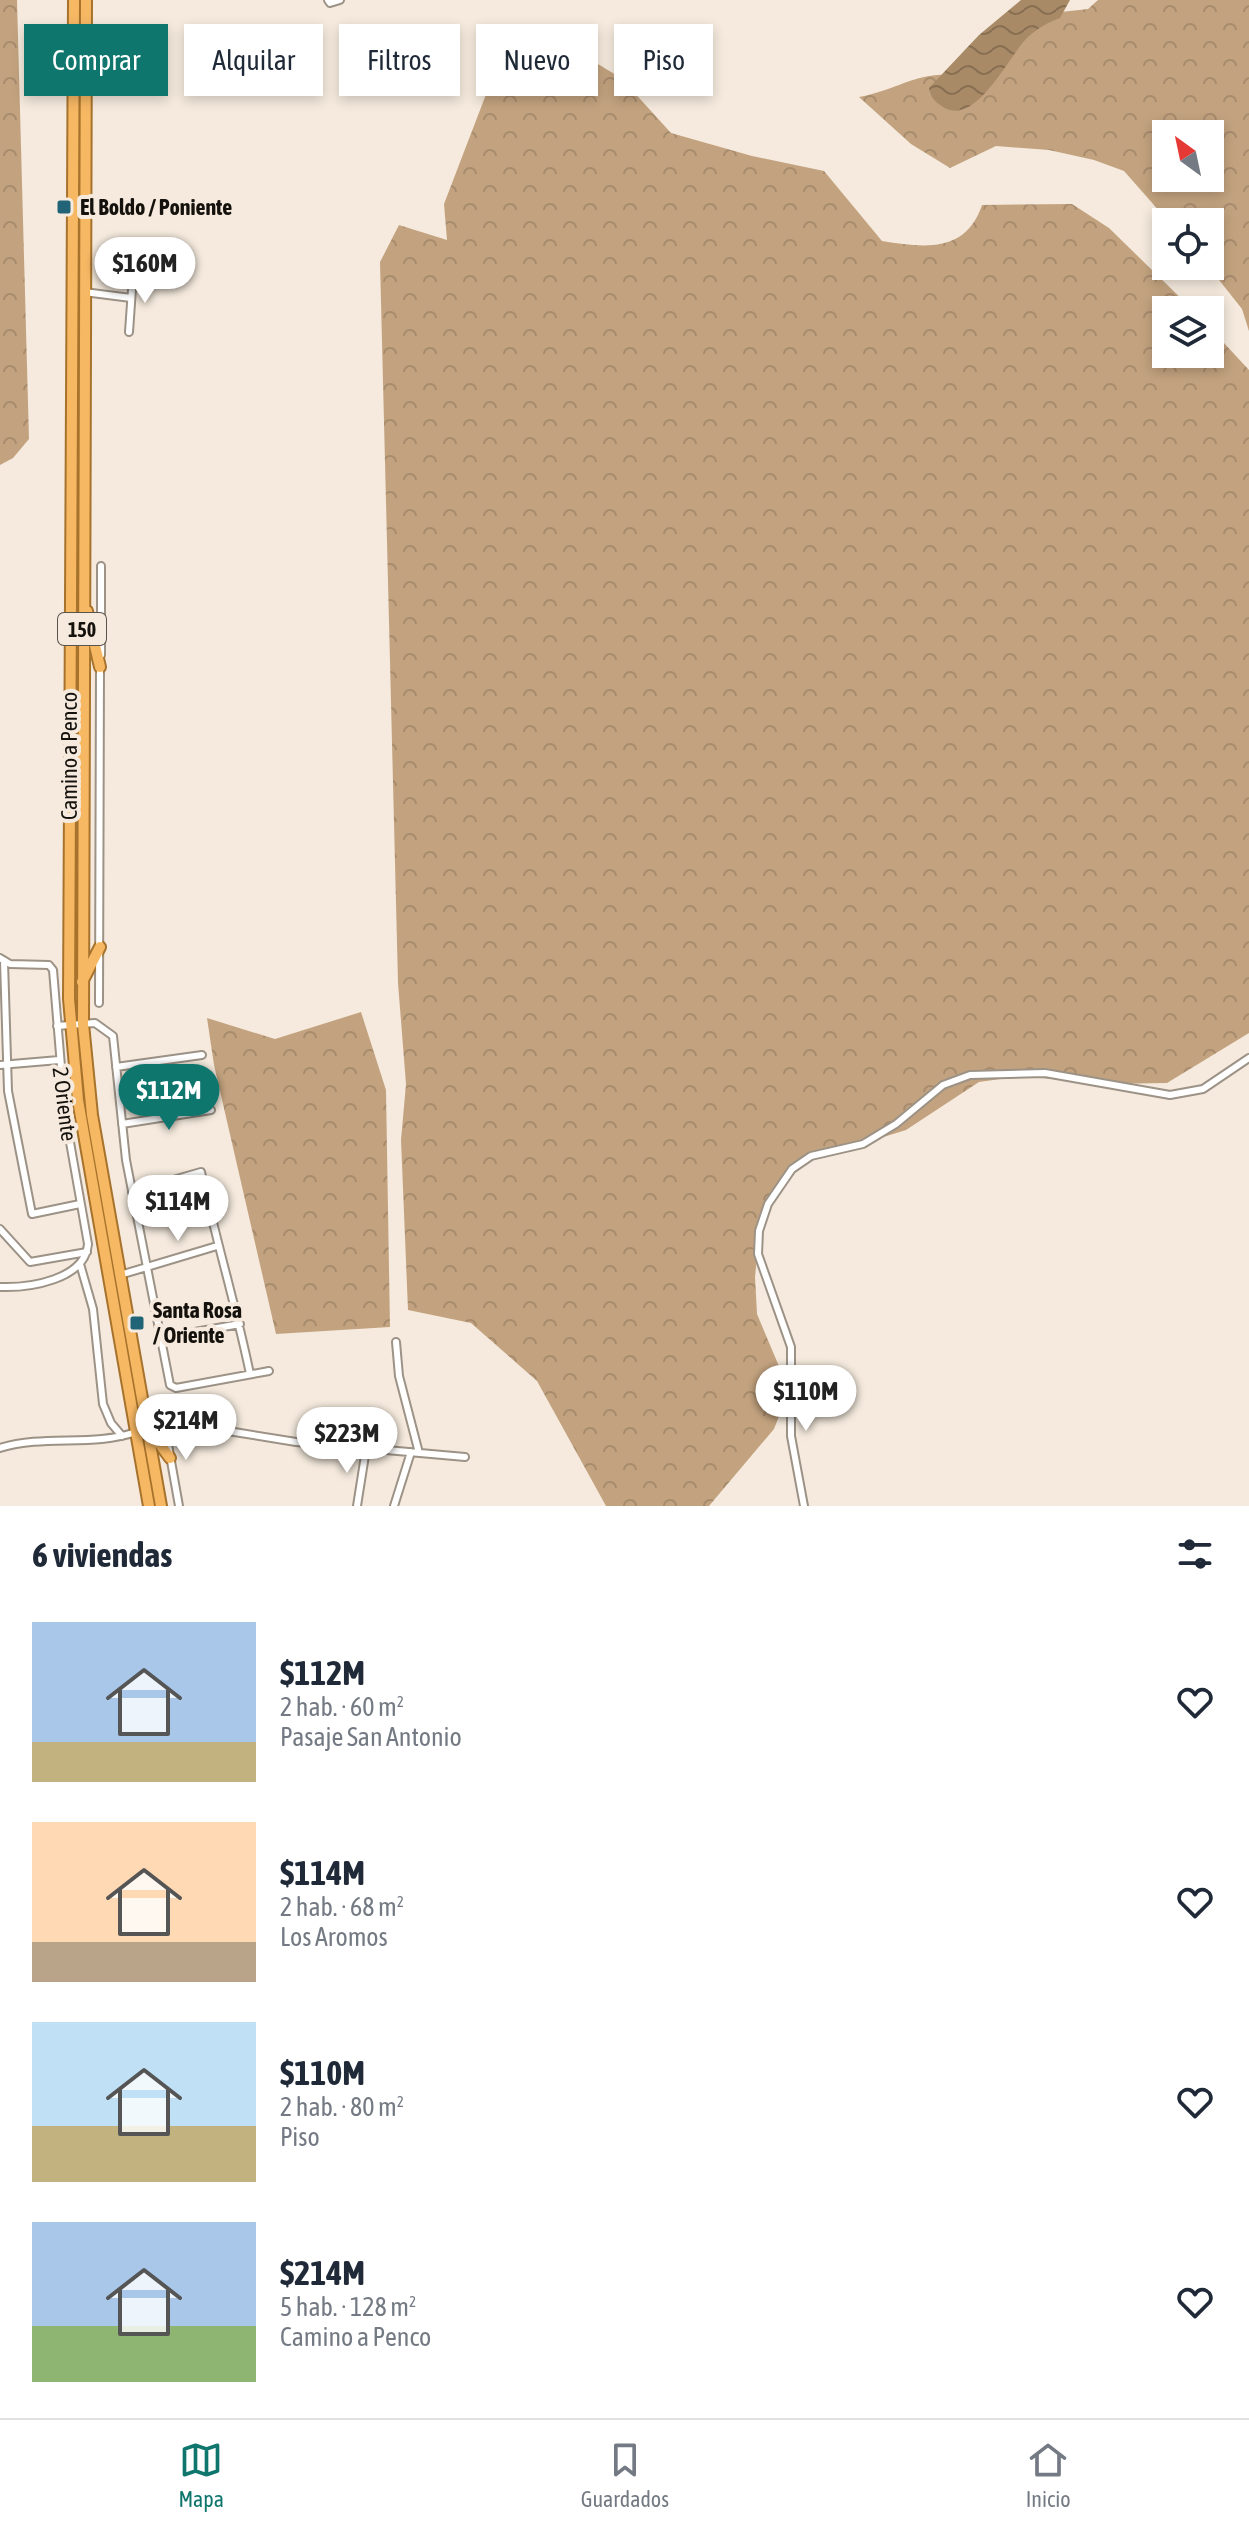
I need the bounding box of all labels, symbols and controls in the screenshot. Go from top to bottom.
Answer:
chip: Comprar [24,24,168,96]
chip: Alquilar [184,24,323,96]
chip: Filtros [339,24,460,96]
chip: Nuevo [476,24,598,96]
chip: Piso [614,24,713,96]
north arrow [1152,120,1224,192]
map controls [1152,120,1224,368]
place label: El Boldo / Poniente [80,194,232,220]
marker: El Boldo / Poniente [55,198,73,216]
button: locate [1152,208,1224,280]
pin: $160M [89,237,201,305]
text: $160M [112,248,178,278]
button: layers [1152,296,1224,368]
road number: 150 [58,613,106,645]
street label: Camino a Penco [56,692,82,820]
pin: $112M [113,1064,225,1132]
street label: 2 Oriente [48,1065,82,1143]
text: $112M [136,1075,202,1105]
pin: $114M [122,1175,234,1243]
text: $114M [145,1186,211,1216]
place label: Santa Rosa / Oriente [153,1297,242,1348]
marker: Santa Rosa / Oriente [128,1314,146,1332]
pin: $110M [750,1365,862,1433]
text: $110M [773,1376,839,1406]
pin: $214M [130,1394,242,1462]
text: $214M [153,1405,219,1435]
pin: $223M [291,1407,403,1475]
text: $223M [314,1418,380,1448]
icon: filters [1173,1532,1217,1576]
text: 6 viviendas [32,1535,172,1574]
text: $112M [280,1653,365,1692]
icon: home [96,1654,192,1750]
icon: heart [1173,1680,1217,1724]
text: 2 hab. · 60 m² [280,1692,404,1722]
text: Pasaje San Antonio [280,1722,462,1752]
text: $114M [280,1853,365,1892]
icon: home [96,1854,192,1950]
icon: heart [1173,1880,1217,1924]
text: 2 hab. · 68 m² [280,1892,404,1922]
text: Los Aromos [280,1922,388,1952]
text: $110M [280,2053,365,2092]
icon: home [96,2054,192,2150]
icon: heart [1173,2080,1217,2124]
text: 2 hab. · 80 m² [280,2092,404,2122]
text: Piso [280,2122,320,2152]
text: $214M [280,2253,365,2292]
icon: home [96,2254,192,2350]
icon: heart [1173,2280,1217,2324]
text: 5 hab. · 128 m² [280,2292,416,2322]
text: Camino a Penco [280,2322,431,2352]
tab: Mapa [178,2438,224,2512]
tab: Guardados [581,2438,669,2512]
tab: Inicio [1026,2438,1071,2512]

